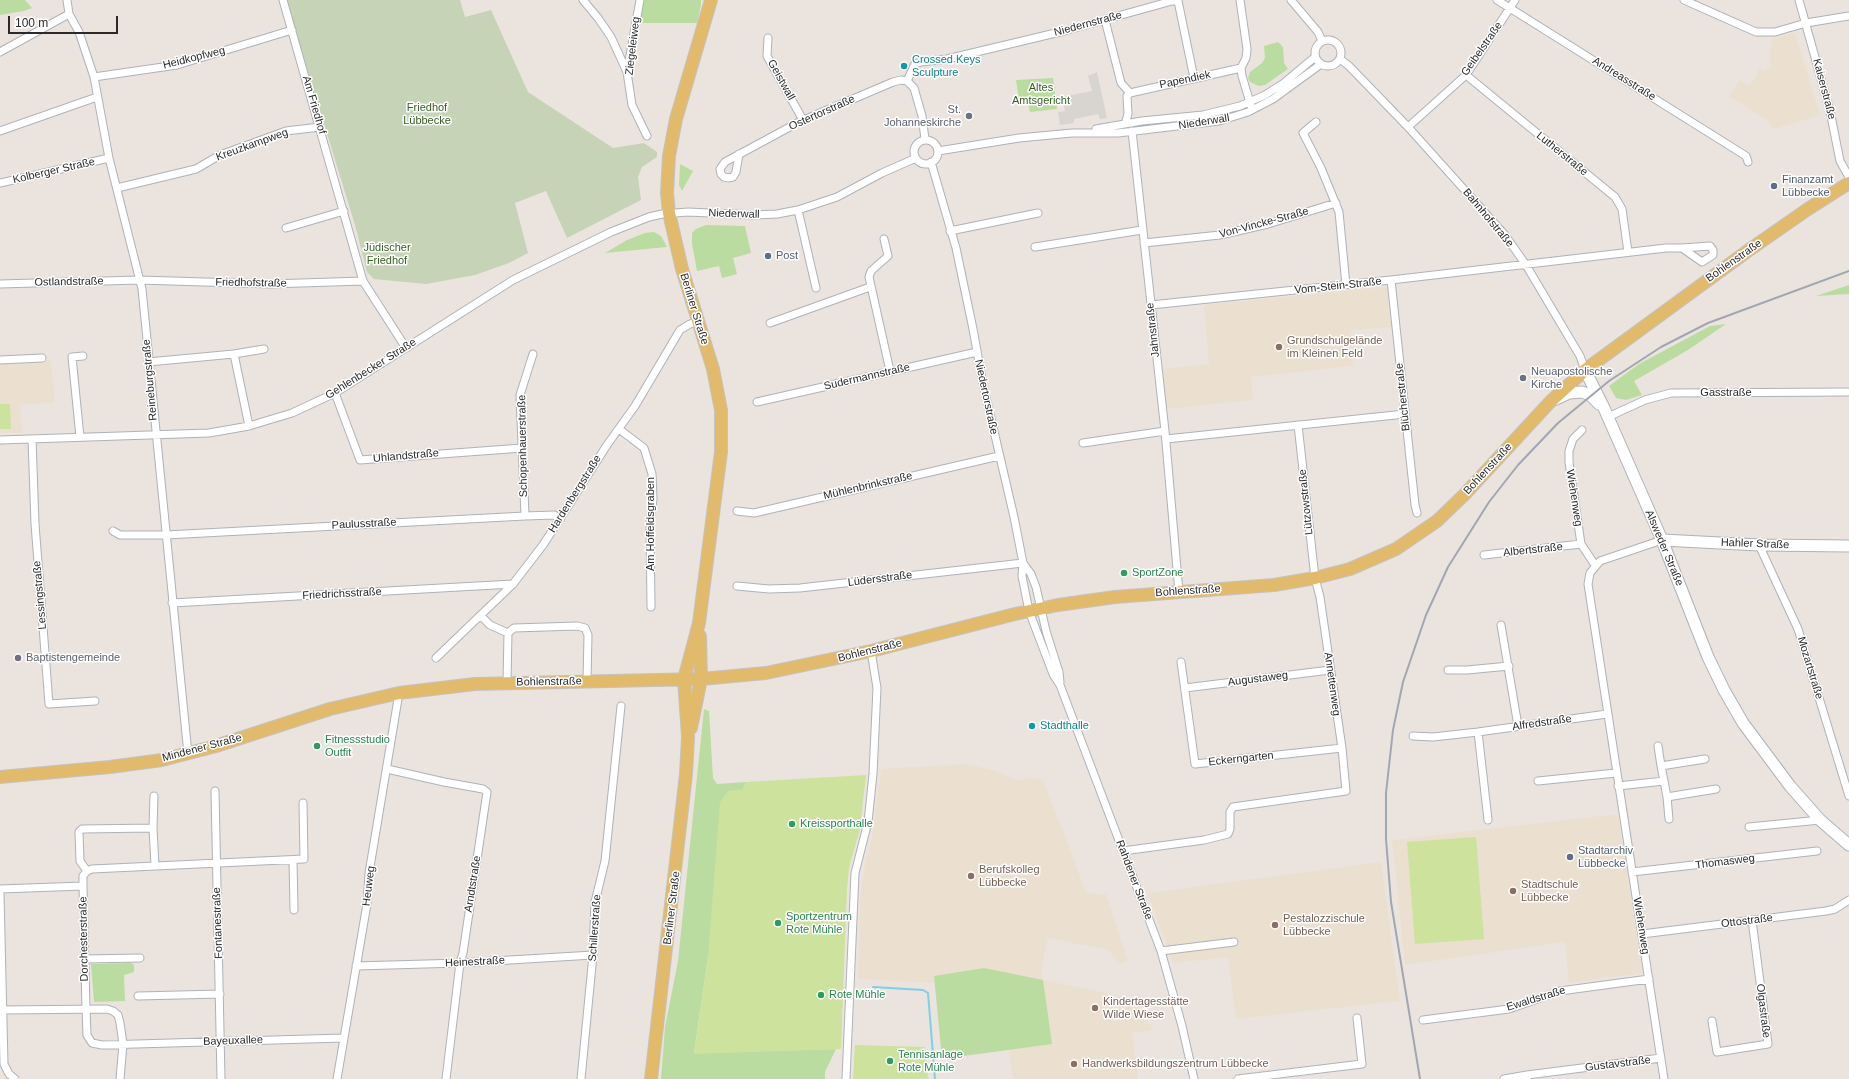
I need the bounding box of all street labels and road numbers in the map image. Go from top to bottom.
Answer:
street label: Niedernstraße [1053,9,1123,39]
street label: Ziegeleiweg [623,16,643,76]
street label: Geibelstraße [1459,19,1505,79]
street label: Heidkopfweg [162,44,226,72]
street label: Andreasstraße [1590,54,1658,104]
street label: Geistwall [764,57,798,103]
street label: Kaiserstraße [1810,57,1838,121]
street label: Papendiek [1158,68,1212,92]
street label: Am Friedhof [299,74,329,136]
street label: Ostertorstraße [787,93,857,133]
street label: Niederwall [1178,111,1230,133]
street label: Kreuzkampweg [214,126,290,164]
street label: Lutherstraße [1534,129,1590,179]
street label: Kolberger Straße [12,155,96,187]
street label: Bahnhofstraße [1460,186,1516,250]
street label: Von-Vincke-Straße [1218,205,1310,241]
street label: Niederwall [708,207,760,221]
street label: Bohlenstraße [1703,237,1765,285]
street label: Berliner Straße [677,272,711,346]
street label: Ostlandstraße [34,275,104,289]
street label: Vom-Stein-Straße [1294,275,1382,297]
street label: Friedhofstraße [215,276,287,290]
street label: Jahnstraße [1144,302,1162,358]
street label: Gehlenbecker Straße [323,336,419,402]
street label: Reineburgstraße [140,339,160,421]
street label: Niedertorstraße [972,358,1000,436]
street label: Sudermannstraße [823,361,911,393]
street label: Blücherstraße [1393,362,1413,432]
street label: Gasstraße [1700,386,1752,400]
street label: Schopenhauerstraße [516,395,530,497]
street label: Bohlenstraße [1461,441,1515,497]
street label: Uhlandstraße [373,447,439,465]
street label: Hardenbergstraße [546,453,604,535]
street label: Lützowstraße [1296,468,1316,536]
street label: Mühlenbrinkstraße [822,469,914,503]
street label: Wiehenweg [1563,469,1585,527]
street label: Am Hoffeldsgraben [644,477,658,571]
street label: Alsweder Straße [1642,508,1686,588]
street label: Paulusstraße [331,516,397,532]
street label: Hahler Straße [1721,536,1789,552]
street label: Albertstraße [1503,540,1563,560]
street label: Lessingstraße [30,560,50,630]
street label: Lüdersstraße [847,569,913,589]
street label: Bohlenstraße [1155,582,1221,600]
street label: Friedrichsstraße [302,585,382,603]
street label: Mozartstraße [1794,635,1826,701]
street label: Bohlenstraße [837,637,903,665]
street label: Annettenweg [1321,651,1343,717]
street label: Augustaweg [1227,669,1289,689]
street label: Bohlenstraße [516,675,582,689]
street label: Alfredstraße [1511,712,1573,734]
street label: Mindener Straße [161,731,243,765]
street label: Eckerngarten [1208,749,1274,769]
street label: Rahdener Straße [1113,838,1155,922]
street label: Thomasweg [1694,852,1756,872]
street label: Arndtstraße [462,855,484,913]
street label: Heuweg [360,865,378,907]
street label: Berliner Straße [661,870,683,946]
street label: Fontanestraße [210,887,226,959]
street label: Schillerstraße [586,894,604,962]
street label: Dorchesterstraße [77,896,91,982]
street label: Wiehenweg [1630,897,1652,955]
street label: Ottostraße [1720,911,1774,931]
street label: Heinestraße [445,954,505,970]
street label: Olgastraße [1753,983,1773,1039]
street label: Ewaldstraße [1505,984,1567,1014]
street label: Bayeuxallee [203,1033,263,1049]
street label: Gustavstraße [1584,1053,1652,1075]

